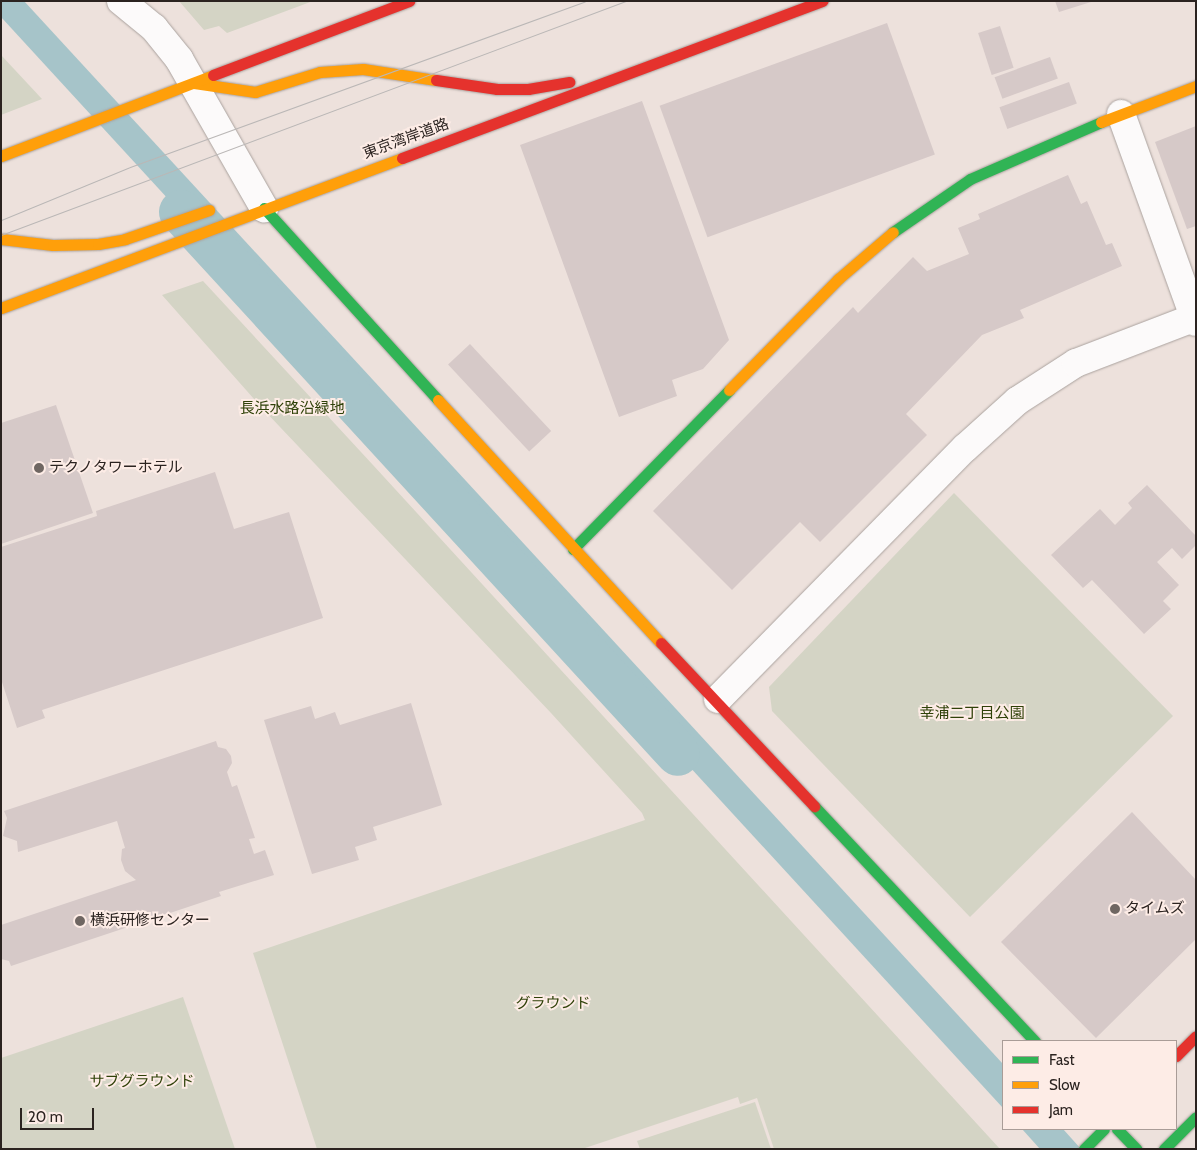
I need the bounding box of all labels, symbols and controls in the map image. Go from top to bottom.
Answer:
street label: 東京湾岸道路 [361,115,451,163]
park label: 長浜水路沿緑地 [240,400,344,418]
place label: テクノタワーホテル [49,459,184,477]
marker: テクノタワーホテル [33,462,45,474]
park label: 幸浦二丁目公園 [920,705,1024,723]
place label: タイムズ [1125,900,1185,918]
marker: タイムズ [1109,903,1121,915]
place label: 横浜研修センター [90,912,210,930]
marker: 横浜研修センター [74,915,86,927]
park label: グラウンド [516,995,590,1013]
legend [1002,1040,1177,1130]
text: Fast [1049,1051,1074,1069]
park label: サブグラウンド [90,1073,194,1091]
text: Slow [1049,1076,1080,1094]
scale bar [22,1098,96,1130]
text: Jam [1049,1101,1073,1119]
text: 20 m [28,1108,63,1126]

